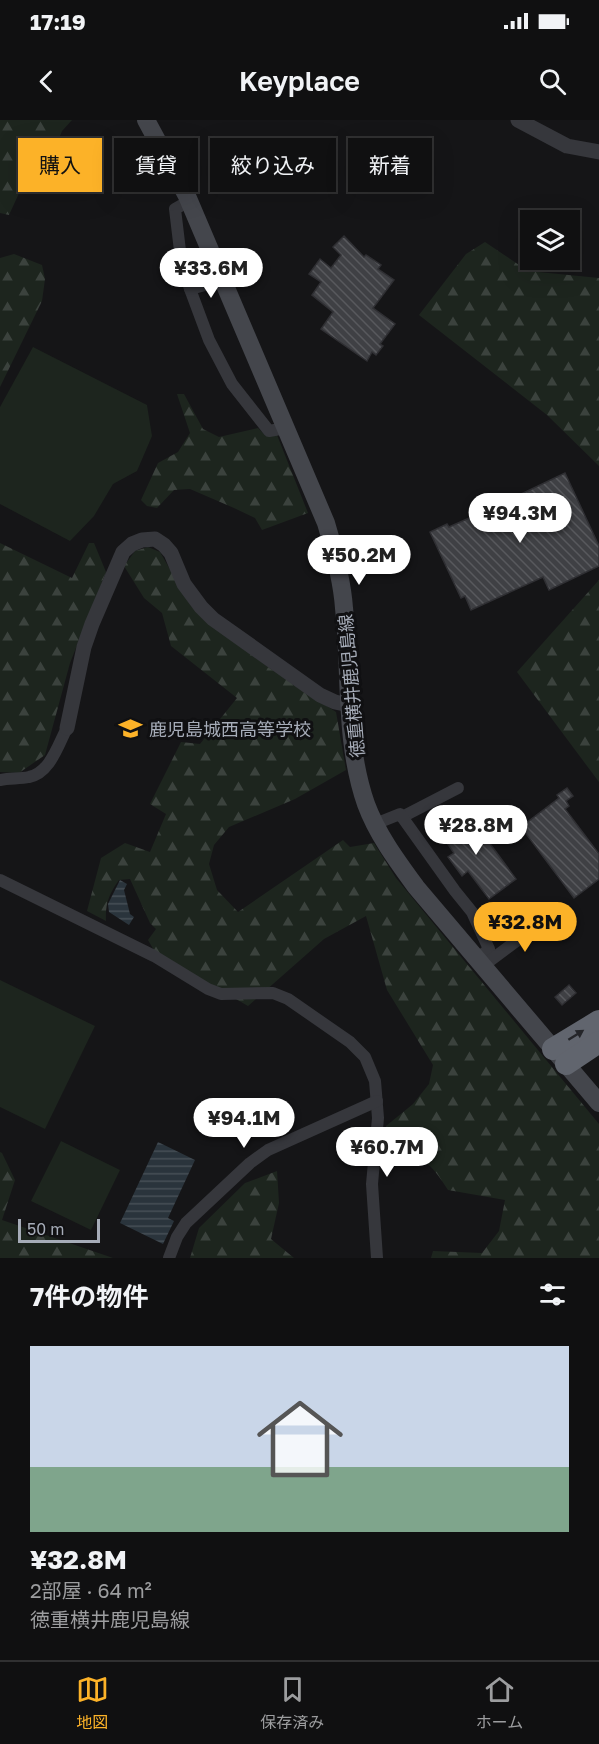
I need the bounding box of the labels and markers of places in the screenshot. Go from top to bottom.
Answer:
pin: ¥33.6M [162,248,260,299]
pin: ¥94.3M [471,493,569,544]
pin: ¥50.2M [310,535,408,586]
school or university icon: 鹿児島城西高等学校 [118,716,144,742]
place label: 鹿児島城西高等学校 [149,718,311,740]
pin: ¥28.8M [427,805,525,856]
pin: ¥32.8M [476,902,574,953]
pin: ¥94.1M [195,1098,293,1149]
pin: ¥60.7M [338,1127,436,1178]

